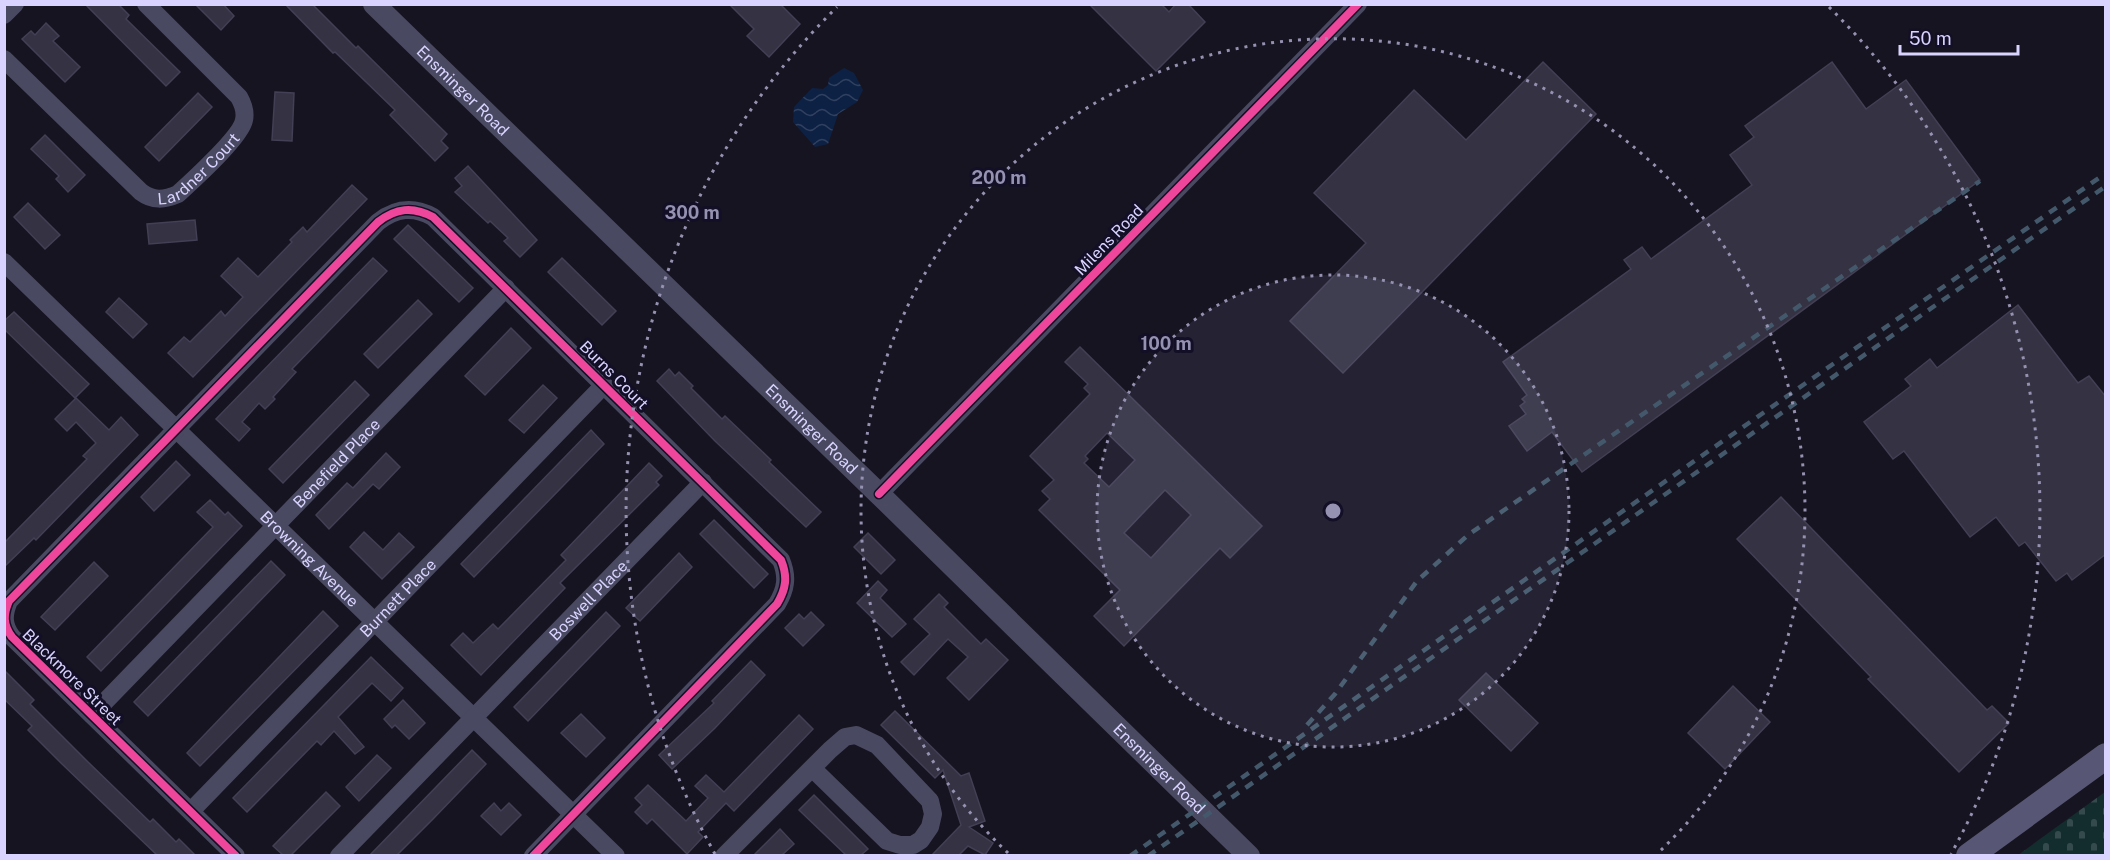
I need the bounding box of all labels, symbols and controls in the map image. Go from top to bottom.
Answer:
scale bar [1900,18,2018,56]
text: 50 m [1909,28,1952,49]
street label: Ensminger Road [413,41,513,139]
street label: Lardner Court [157,129,243,208]
text: 200 m [972,167,1026,188]
street label: Milens Road [1071,201,1147,279]
text: 300 m [664,202,720,223]
text: 100 m [1140,333,1192,354]
street label: Burns Court [576,337,652,413]
street label: Ensminger Road [762,380,862,478]
street label: Benefield Place [289,415,384,511]
centre of rings [1323,501,1343,521]
street label: Browning Avenue [257,507,363,611]
street label: Burnett Place [356,555,440,641]
street label: Boswell Place [545,556,631,644]
street label: Blackmore Street [18,625,126,729]
street label: Ensminger Road [1110,719,1209,817]

